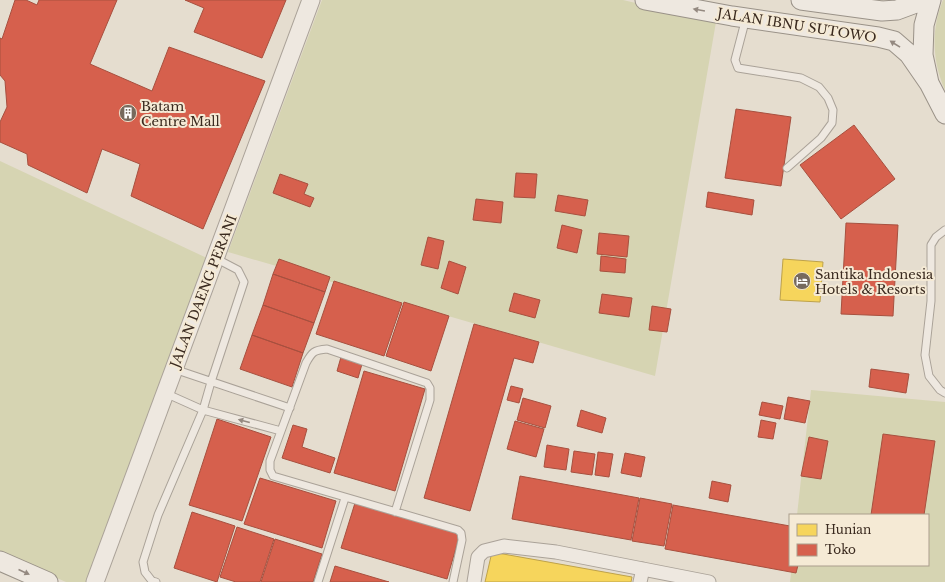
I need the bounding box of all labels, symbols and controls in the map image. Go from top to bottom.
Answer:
street label: JALAN IBNU SUTOWO [714,4,878,46]
one-way arrow [693,7,705,13]
one-way arrow [890,40,901,47]
place label: Batam Centre Mall [141,98,220,130]
building icon: Batam Centre Mall [118,103,138,123]
street label: JALAN DAENG PERANI [166,212,241,372]
place label: Santika Indonesia Hotels & Resorts [815,266,934,298]
hotel icon: Santika Indonesia Hotels & Resorts [792,271,812,291]
one-way arrow [237,418,249,424]
legend [789,514,929,566]
text: Hunian [825,522,871,537]
text: Toko [825,542,856,557]
one-way arrow [18,568,30,575]

